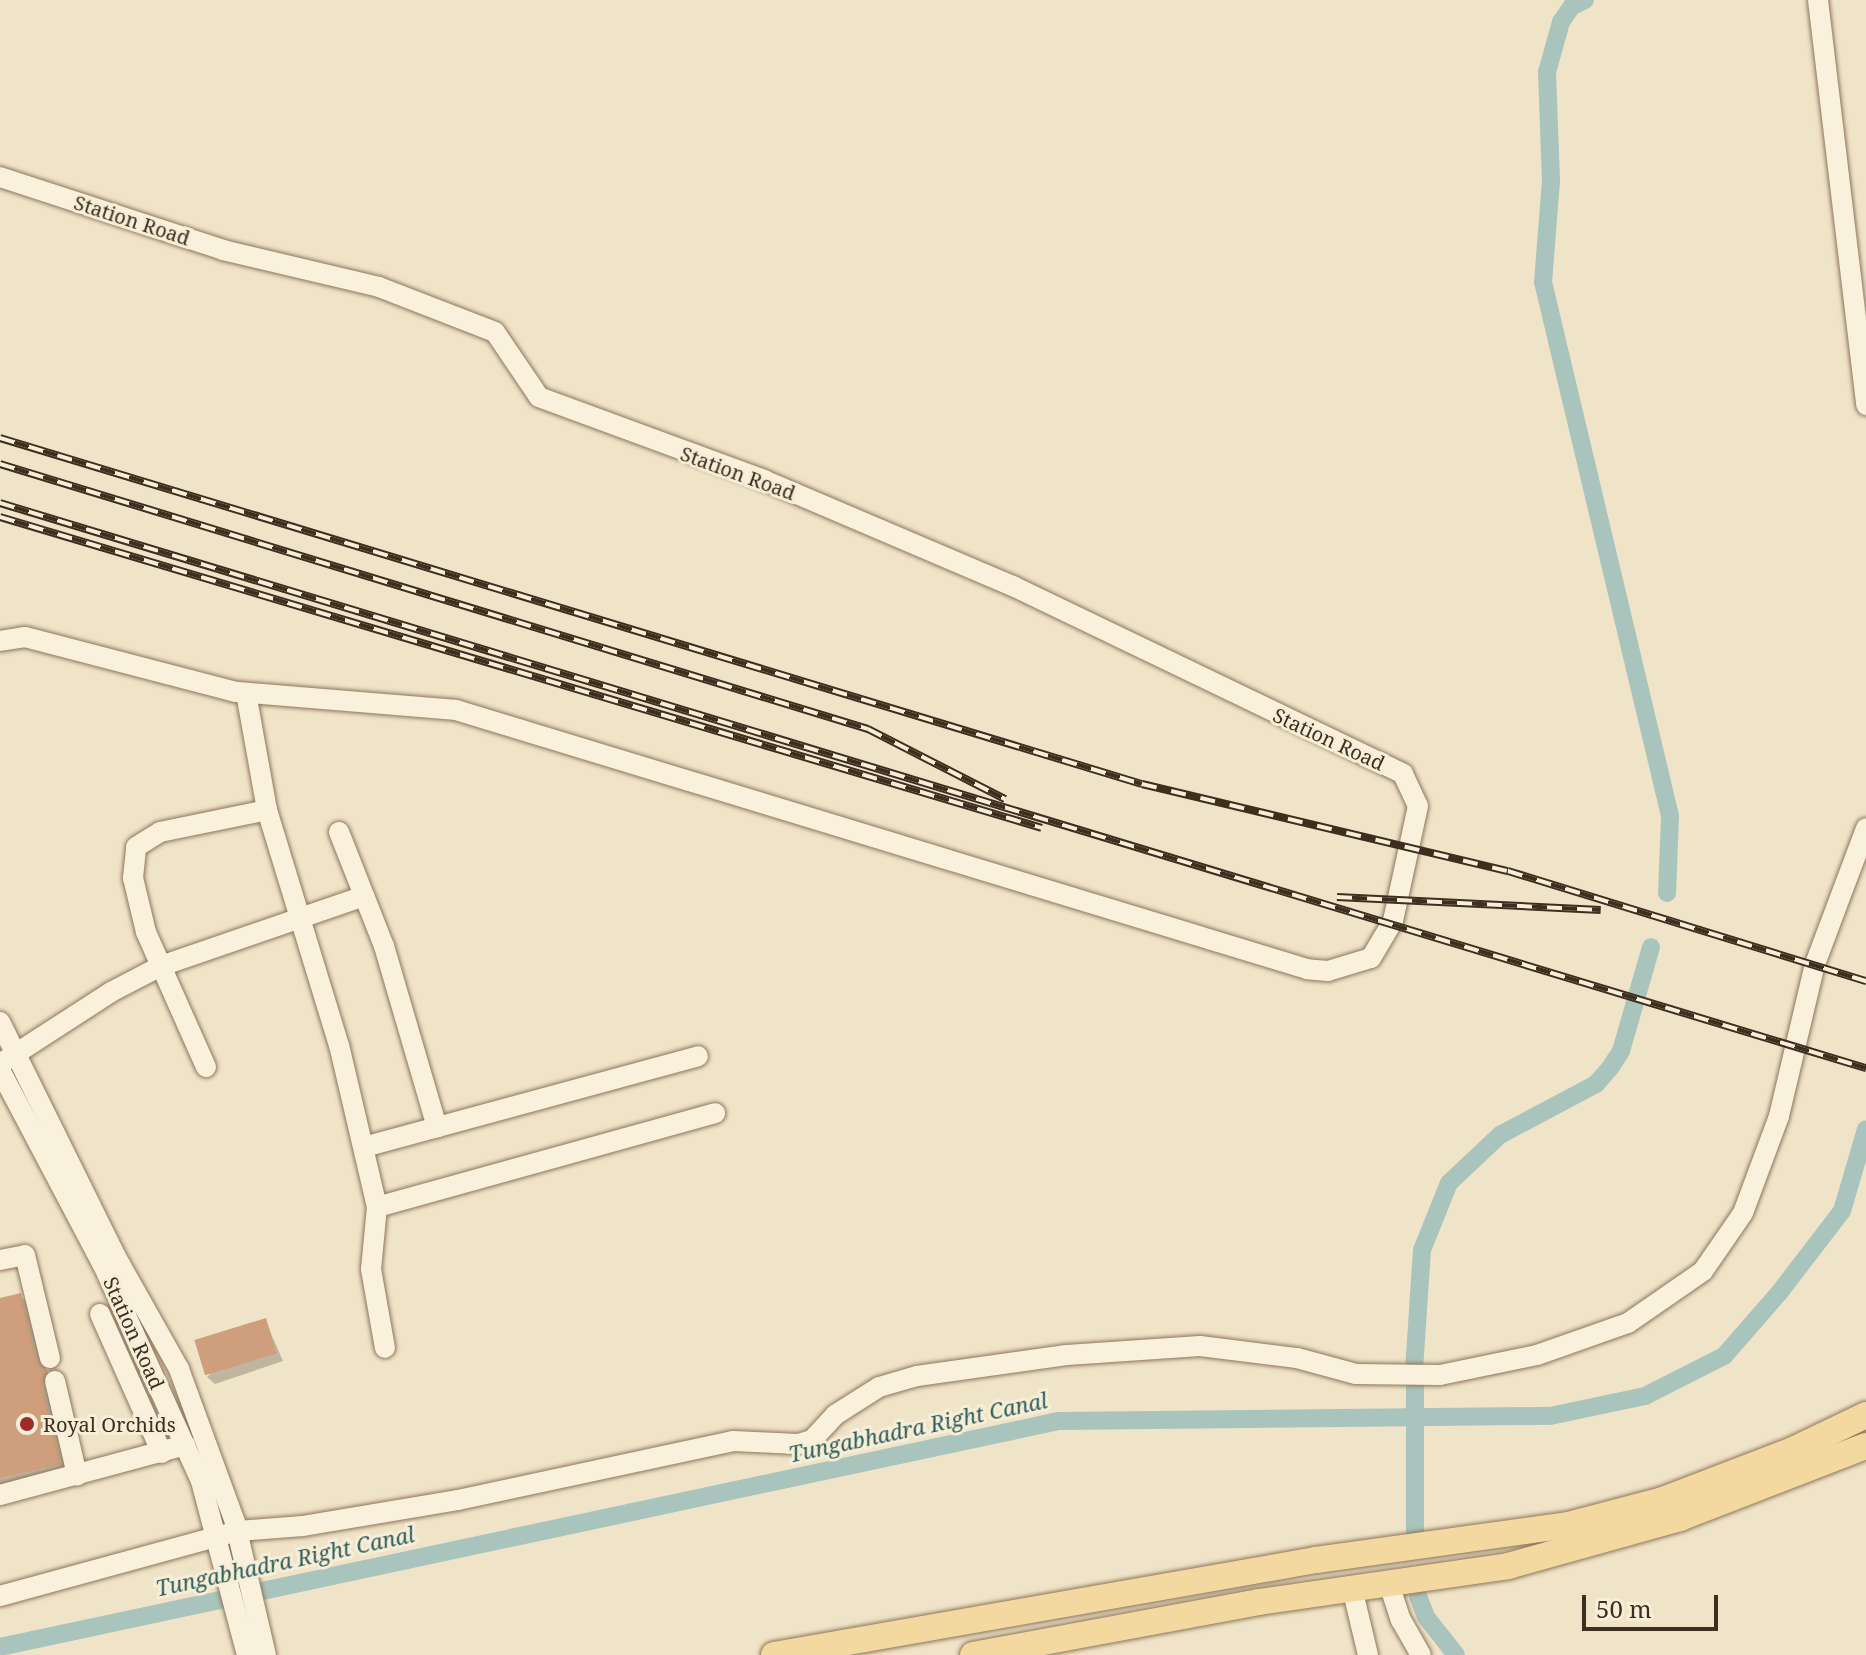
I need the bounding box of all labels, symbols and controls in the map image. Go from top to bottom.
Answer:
street label: Station Road [71,190,193,250]
street label: Station Road [677,441,799,505]
street label: Station Road [1269,703,1389,775]
street label: Station Road [99,1273,169,1393]
water label: Tungabhadra Right Canal [786,1387,1050,1467]
place label: Royal Orchids [43,1412,176,1436]
marker: Royal Orchids [18,1415,36,1433]
water label: Tungabhadra Right Canal [153,1521,417,1601]
scale bar [1586,1579,1722,1629]
text: 50 m [1596,1592,1652,1625]

